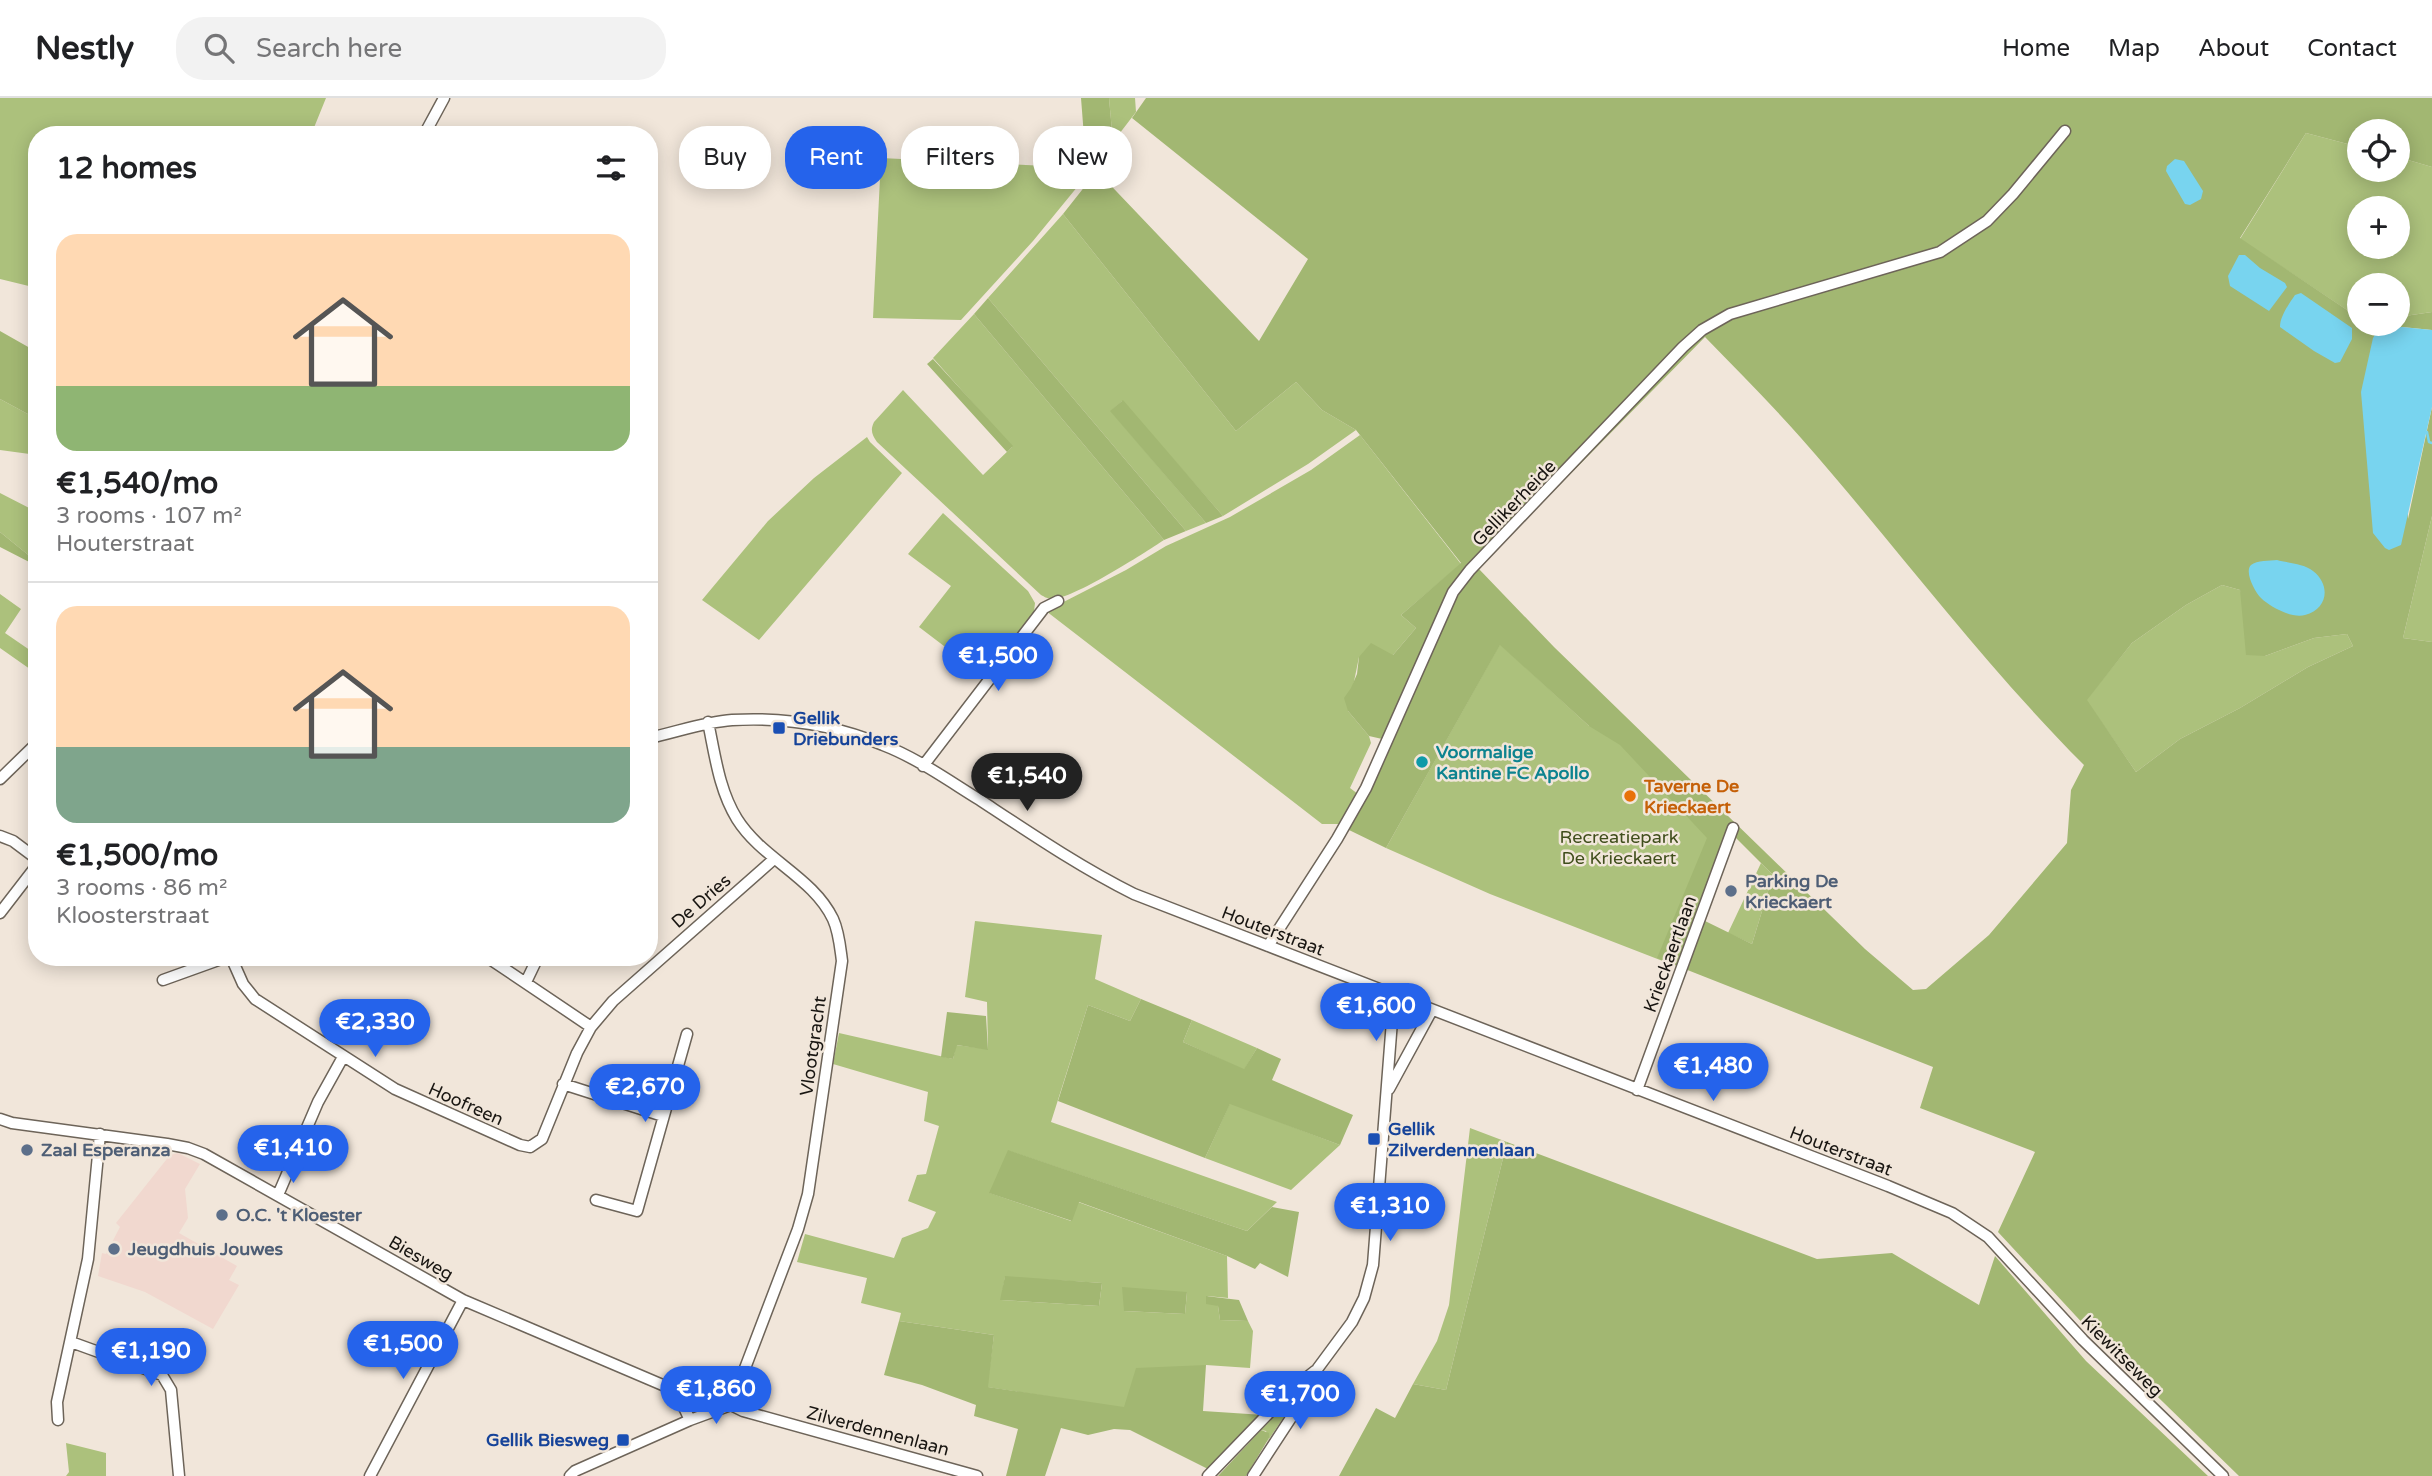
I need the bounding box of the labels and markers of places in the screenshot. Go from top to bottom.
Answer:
pin: €1,500 [941,634,1055,693]
place label: Gellik Driebunders [793,707,899,750]
marker: Gellik Driebunders [771,720,787,736]
place label: Voormalige Kantine FC Apollo [1436,741,1589,784]
pin: €1,540 [970,754,1084,813]
marker: Voormalige Kantine FC Apollo [1414,754,1430,770]
place label: Taverne De Krieckaert [1643,775,1739,818]
marker: Taverne De Krieckaert [1622,788,1638,804]
place label: Parking De Krieckaert [1745,870,1838,913]
marker: Parking De Krieckaert [1723,883,1739,899]
pin: €1,600 [1319,984,1433,1043]
pin: €2,330 [318,1000,432,1059]
pin: €1,480 [1656,1044,1770,1103]
pin: €2,670 [588,1065,702,1124]
place label: Gellik Zilverdennenlaan [1388,1118,1535,1161]
pin: €1,410 [236,1126,350,1185]
marker: Gellik Zilverdennenlaan [1366,1131,1382,1147]
place label: Zaal Esperanza [41,1139,171,1161]
marker: Zaal Esperanza [19,1142,35,1158]
pin: €1,310 [1333,1184,1447,1243]
place label: O.C. 't Kloester [236,1204,363,1226]
marker: O.C. 't Kloester [214,1207,230,1223]
place label: Jeugdhuis Jouwes [127,1238,284,1260]
marker: Jeugdhuis Jouwes [106,1241,122,1257]
pin: €1,500 [346,1322,460,1381]
pin: €1,190 [94,1328,208,1388]
pin: €1,860 [659,1366,773,1426]
pin: €1,700 [1243,1372,1357,1431]
place label: Gellik Biesweg [486,1429,609,1451]
marker: Gellik Biesweg [615,1432,631,1448]

